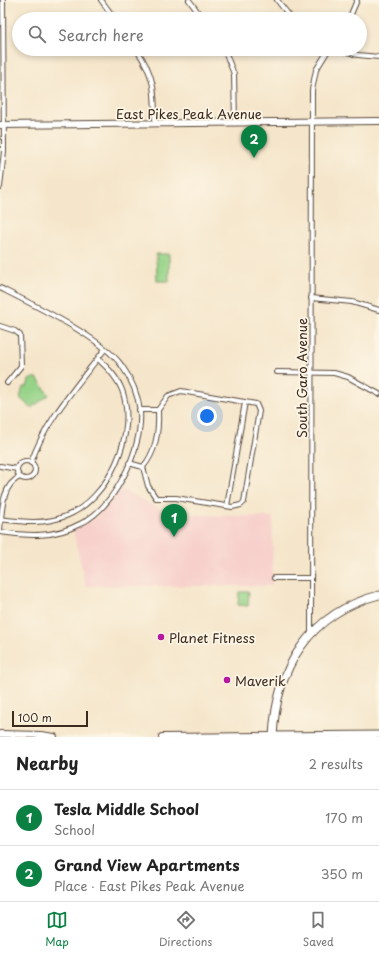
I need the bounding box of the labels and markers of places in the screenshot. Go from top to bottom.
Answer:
pin: 2 [241,125,267,158]
pin: 1 [161,504,187,537]
place label: Planet Fitness [169,628,255,647]
marker: Planet Fitness [156,632,166,642]
place label: Maverik [235,671,286,690]
marker: Maverik [222,675,232,685]

